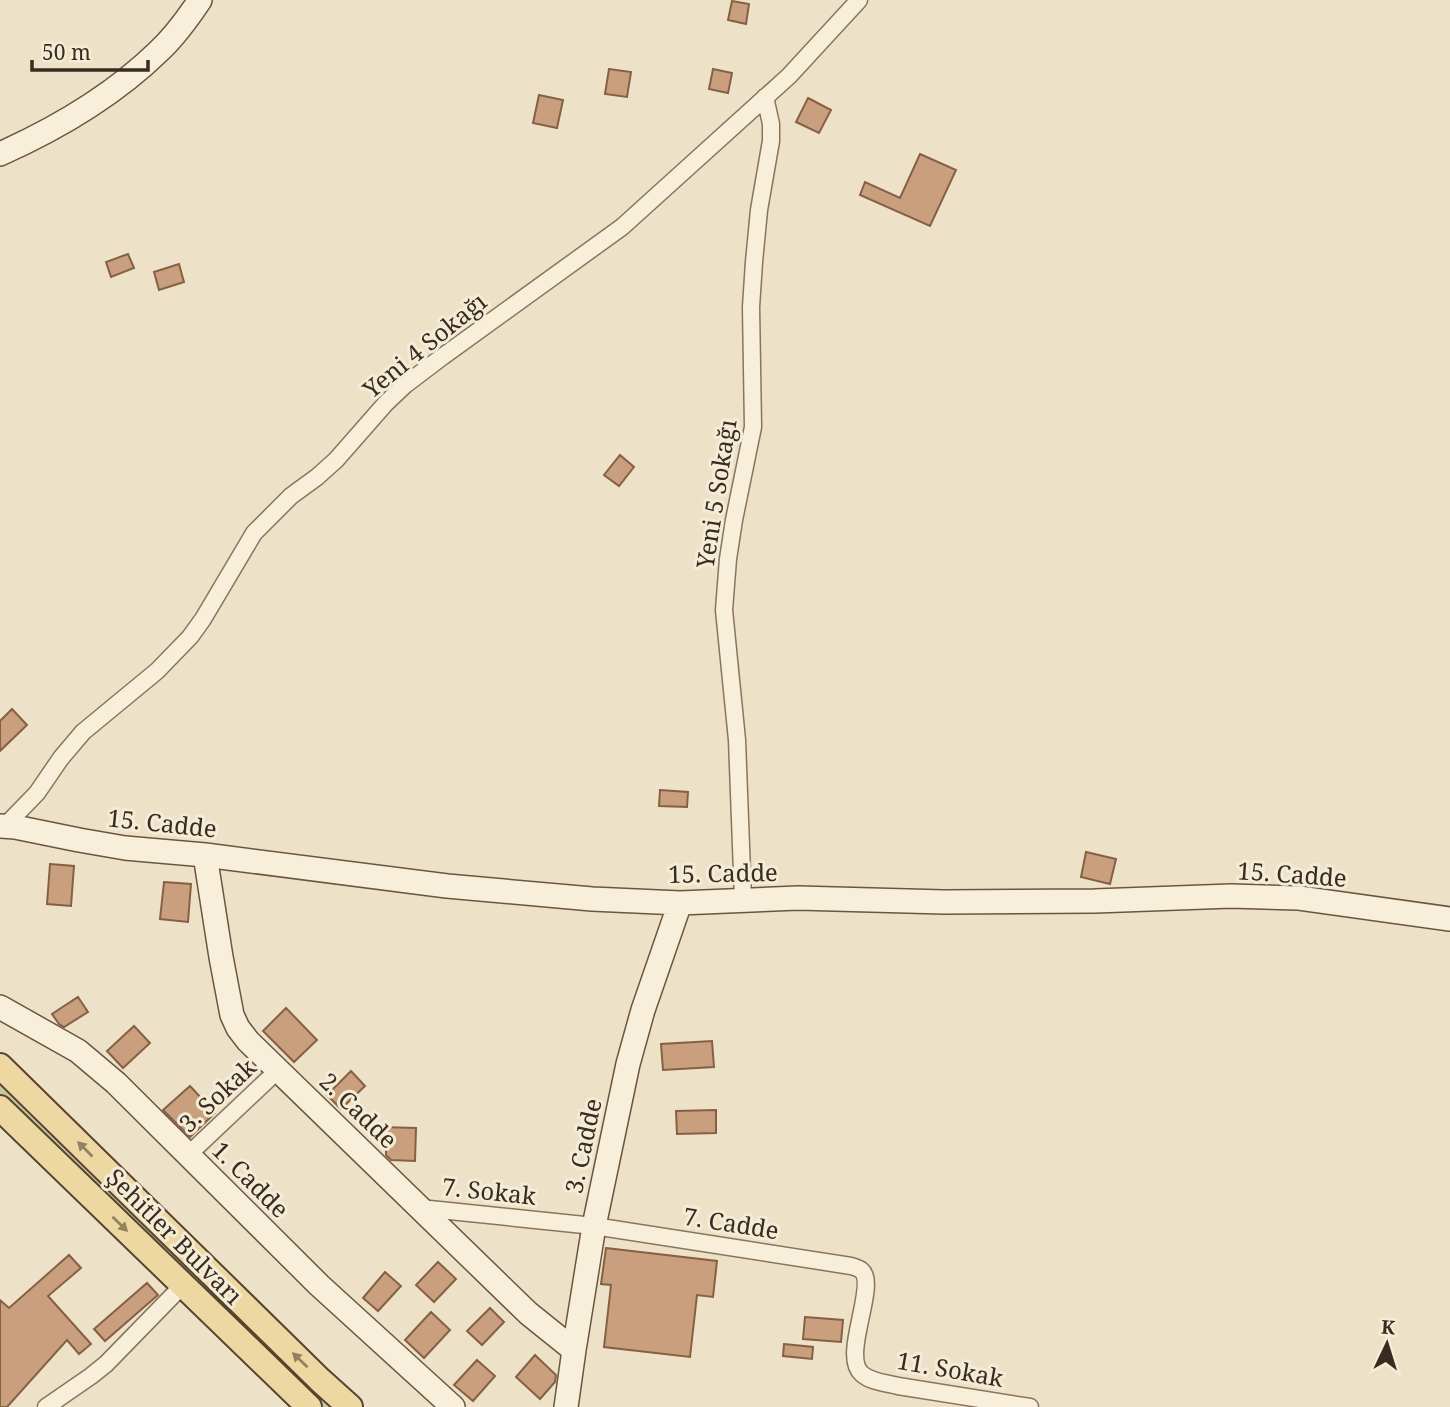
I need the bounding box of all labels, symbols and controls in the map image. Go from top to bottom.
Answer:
scale bar [32,28,147,72]
text: 50 m [42,38,91,66]
street label: Yeni 4 Sokağı [355,285,493,406]
street label: Yeni 5 Sokağı [687,417,744,572]
street label: 15. Cadde [106,800,218,845]
street label: 15. Cadde [1236,853,1348,894]
street label: 15. Cadde [668,855,778,890]
street label: 3. Sokak [171,1050,263,1139]
street label: 2. Cadde [313,1065,405,1155]
street label: 3. Cadde [556,1095,609,1196]
street label: 1. Cadde [205,1133,297,1225]
one-way arrow [77,1142,94,1158]
street label: Şehitler Bulvarı [100,1161,251,1311]
street label: 7. Sokak [441,1169,539,1212]
street label: 7. Cadde [681,1199,781,1246]
one-way arrow [111,1215,127,1232]
north arrow [1352,1309,1422,1379]
text: K [1380,1314,1396,1340]
street label: 11. Sokak [894,1343,1007,1394]
one-way arrow [292,1353,309,1369]

